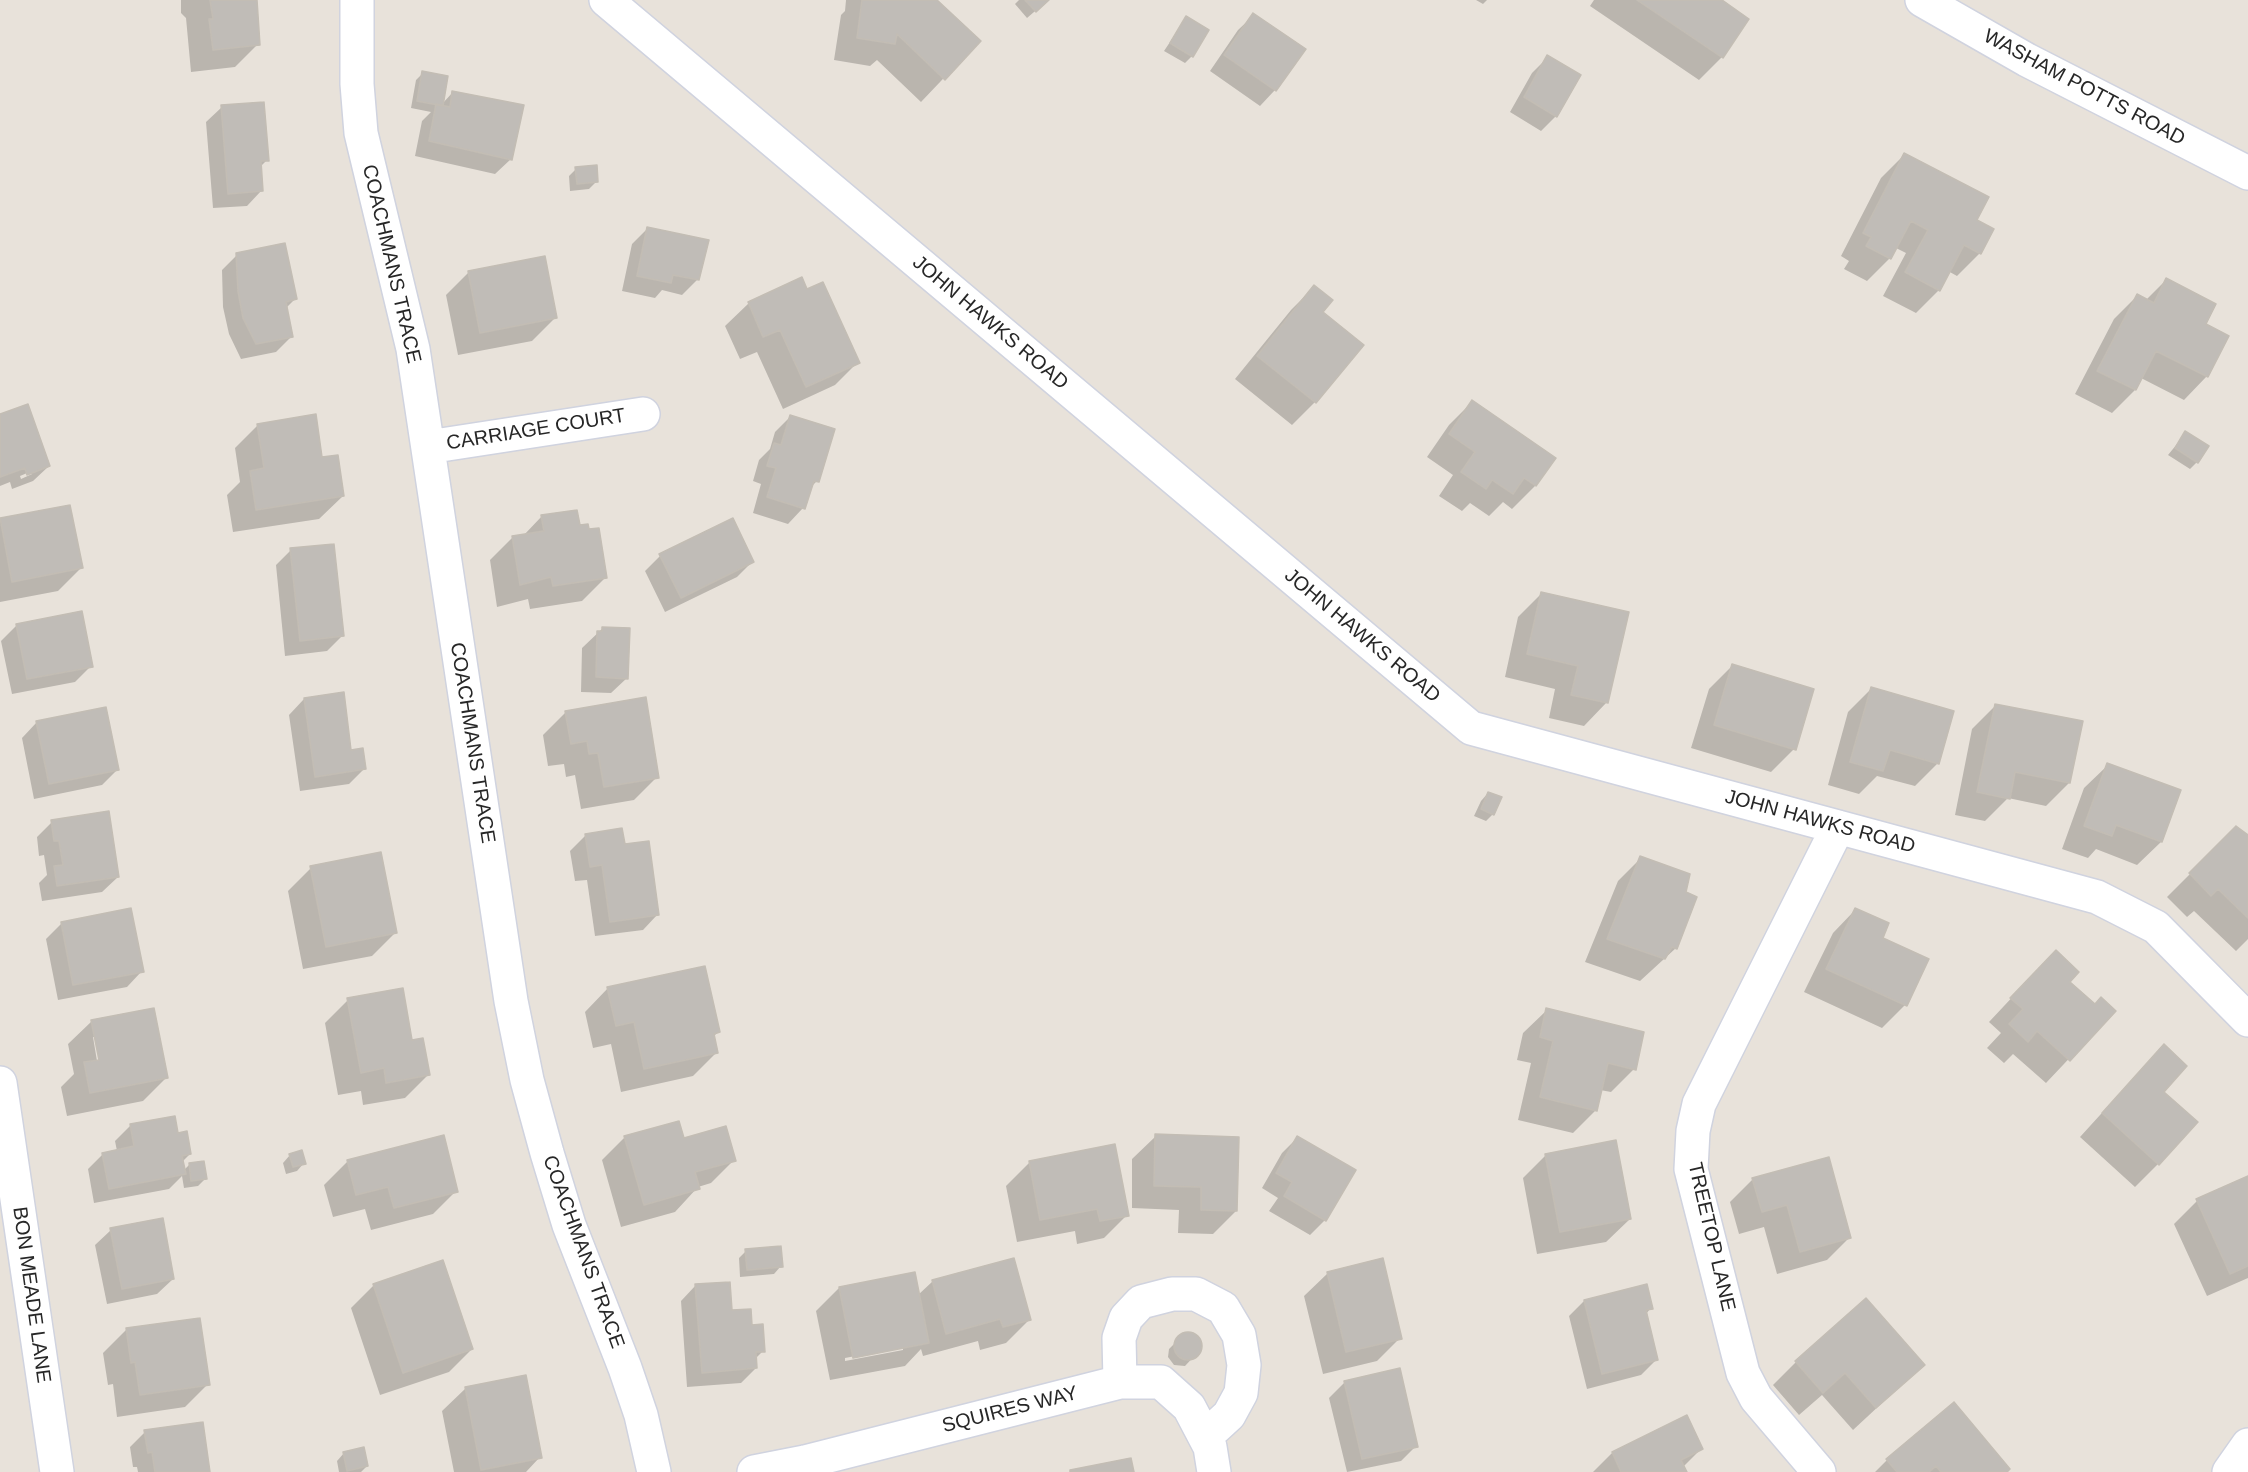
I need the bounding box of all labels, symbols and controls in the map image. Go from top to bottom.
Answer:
street label: WASHAM POTTS ROAD [1979,25,2189,151]
street label: COACHMANS TRACE [356,162,426,366]
street label: JOHN HAWKS ROAD [907,251,1073,395]
street label: CARRIAGE COURT [445,404,627,456]
street label: JOHN HAWKS ROAD [1279,564,1445,708]
street label: COACHMANS TRACE [444,641,500,845]
street label: JOHN HAWKS ROAD [1722,785,1918,859]
street label: COACHMANS TRACE [537,1152,629,1352]
street label: TREETOP LANE [1682,1160,1740,1314]
street label: BON MEADE LANE [7,1205,55,1385]
street label: SQUIRES WAY [940,1382,1080,1438]

